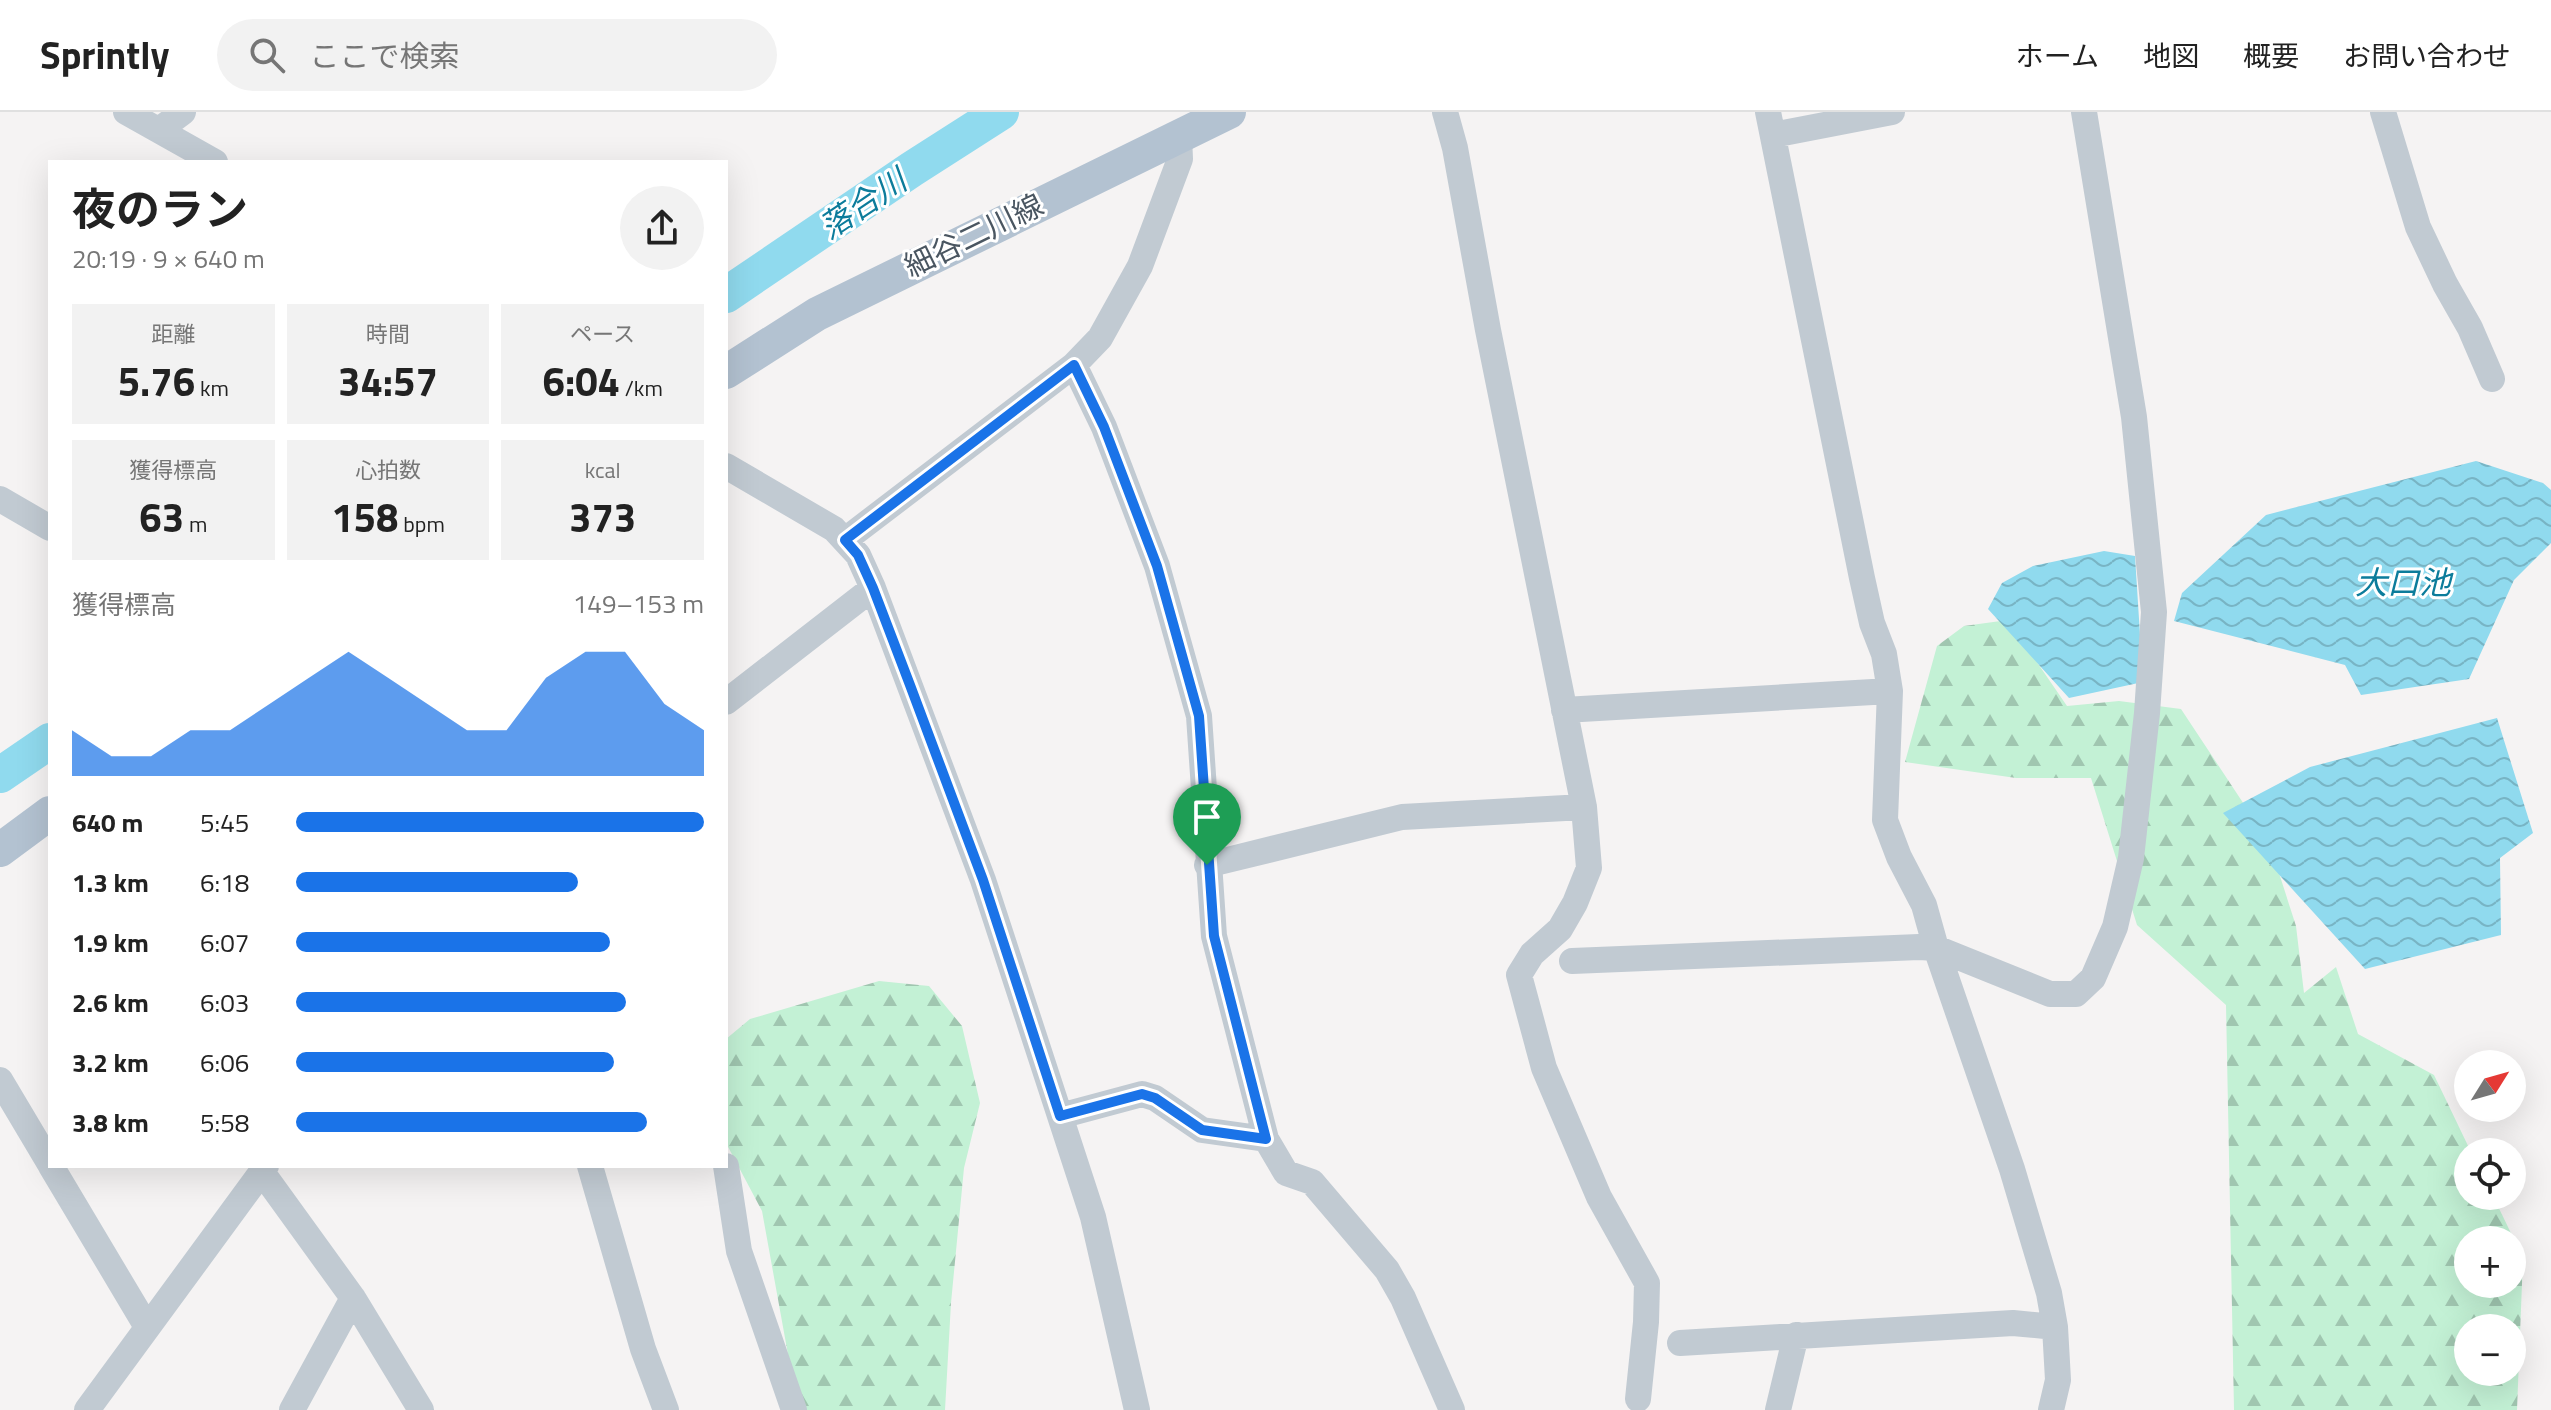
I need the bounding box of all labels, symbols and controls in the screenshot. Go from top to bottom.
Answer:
search box [217,19,777,91]
text: Sprintly [40,26,169,84]
icon: search [245,33,289,77]
text: ここで検索 [309,33,459,79]
text: ホーム [2016,34,2099,77]
text: 地図 [2143,34,2199,77]
text: 概要 [2243,34,2299,77]
text: お問い合わせ [2343,34,2511,77]
water label: 落合川 [809,155,918,250]
text: 夜のラン [72,175,248,242]
street label: 細谷二川線 [896,182,1051,289]
button: share [620,186,704,270]
text: 20:19 · 9 × 640 m [72,239,265,278]
text: 距離 [151,317,195,351]
text: 時間 [366,317,410,351]
text: ペース [570,317,635,351]
text: 5.76 [118,351,195,412]
text: 34:57 [338,351,438,412]
text: 6:04 [543,351,620,412]
text: km [195,371,229,405]
text: /km [620,371,663,405]
text: 獲得標高 [129,453,217,487]
text: 心拍数 [355,453,421,487]
text: kcal [585,453,621,487]
text: 63 [139,487,184,548]
text: 158 [331,487,398,548]
text: 373 [569,487,636,548]
text: m [184,507,207,541]
text: bpm [398,507,445,541]
water label: 大口池 [2355,558,2454,606]
text: 149–153 m [573,584,704,623]
text: 獲得標高 [72,585,176,624]
pin [1173,783,1241,865]
icon: arrive [1185,795,1229,839]
text: 640 m [72,803,143,842]
text: 5:45 [200,803,249,842]
text: 1.3 km [72,863,149,902]
text: 6:18 [200,863,249,902]
text: 1.9 km [72,923,149,962]
text: 6:07 [200,923,249,962]
text: 2.6 km [72,983,149,1022]
text: 6:03 [200,983,249,1022]
text: 3.2 km [72,1043,149,1082]
text: 6:06 [200,1043,249,1082]
north arrow [2454,1050,2526,1122]
map controls [2454,1050,2526,1386]
text: 3.8 km [72,1103,149,1142]
text: 5:58 [200,1103,249,1142]
button: locate [2454,1138,2526,1210]
button: + [2454,1226,2526,1298]
button: − [2454,1314,2526,1386]

